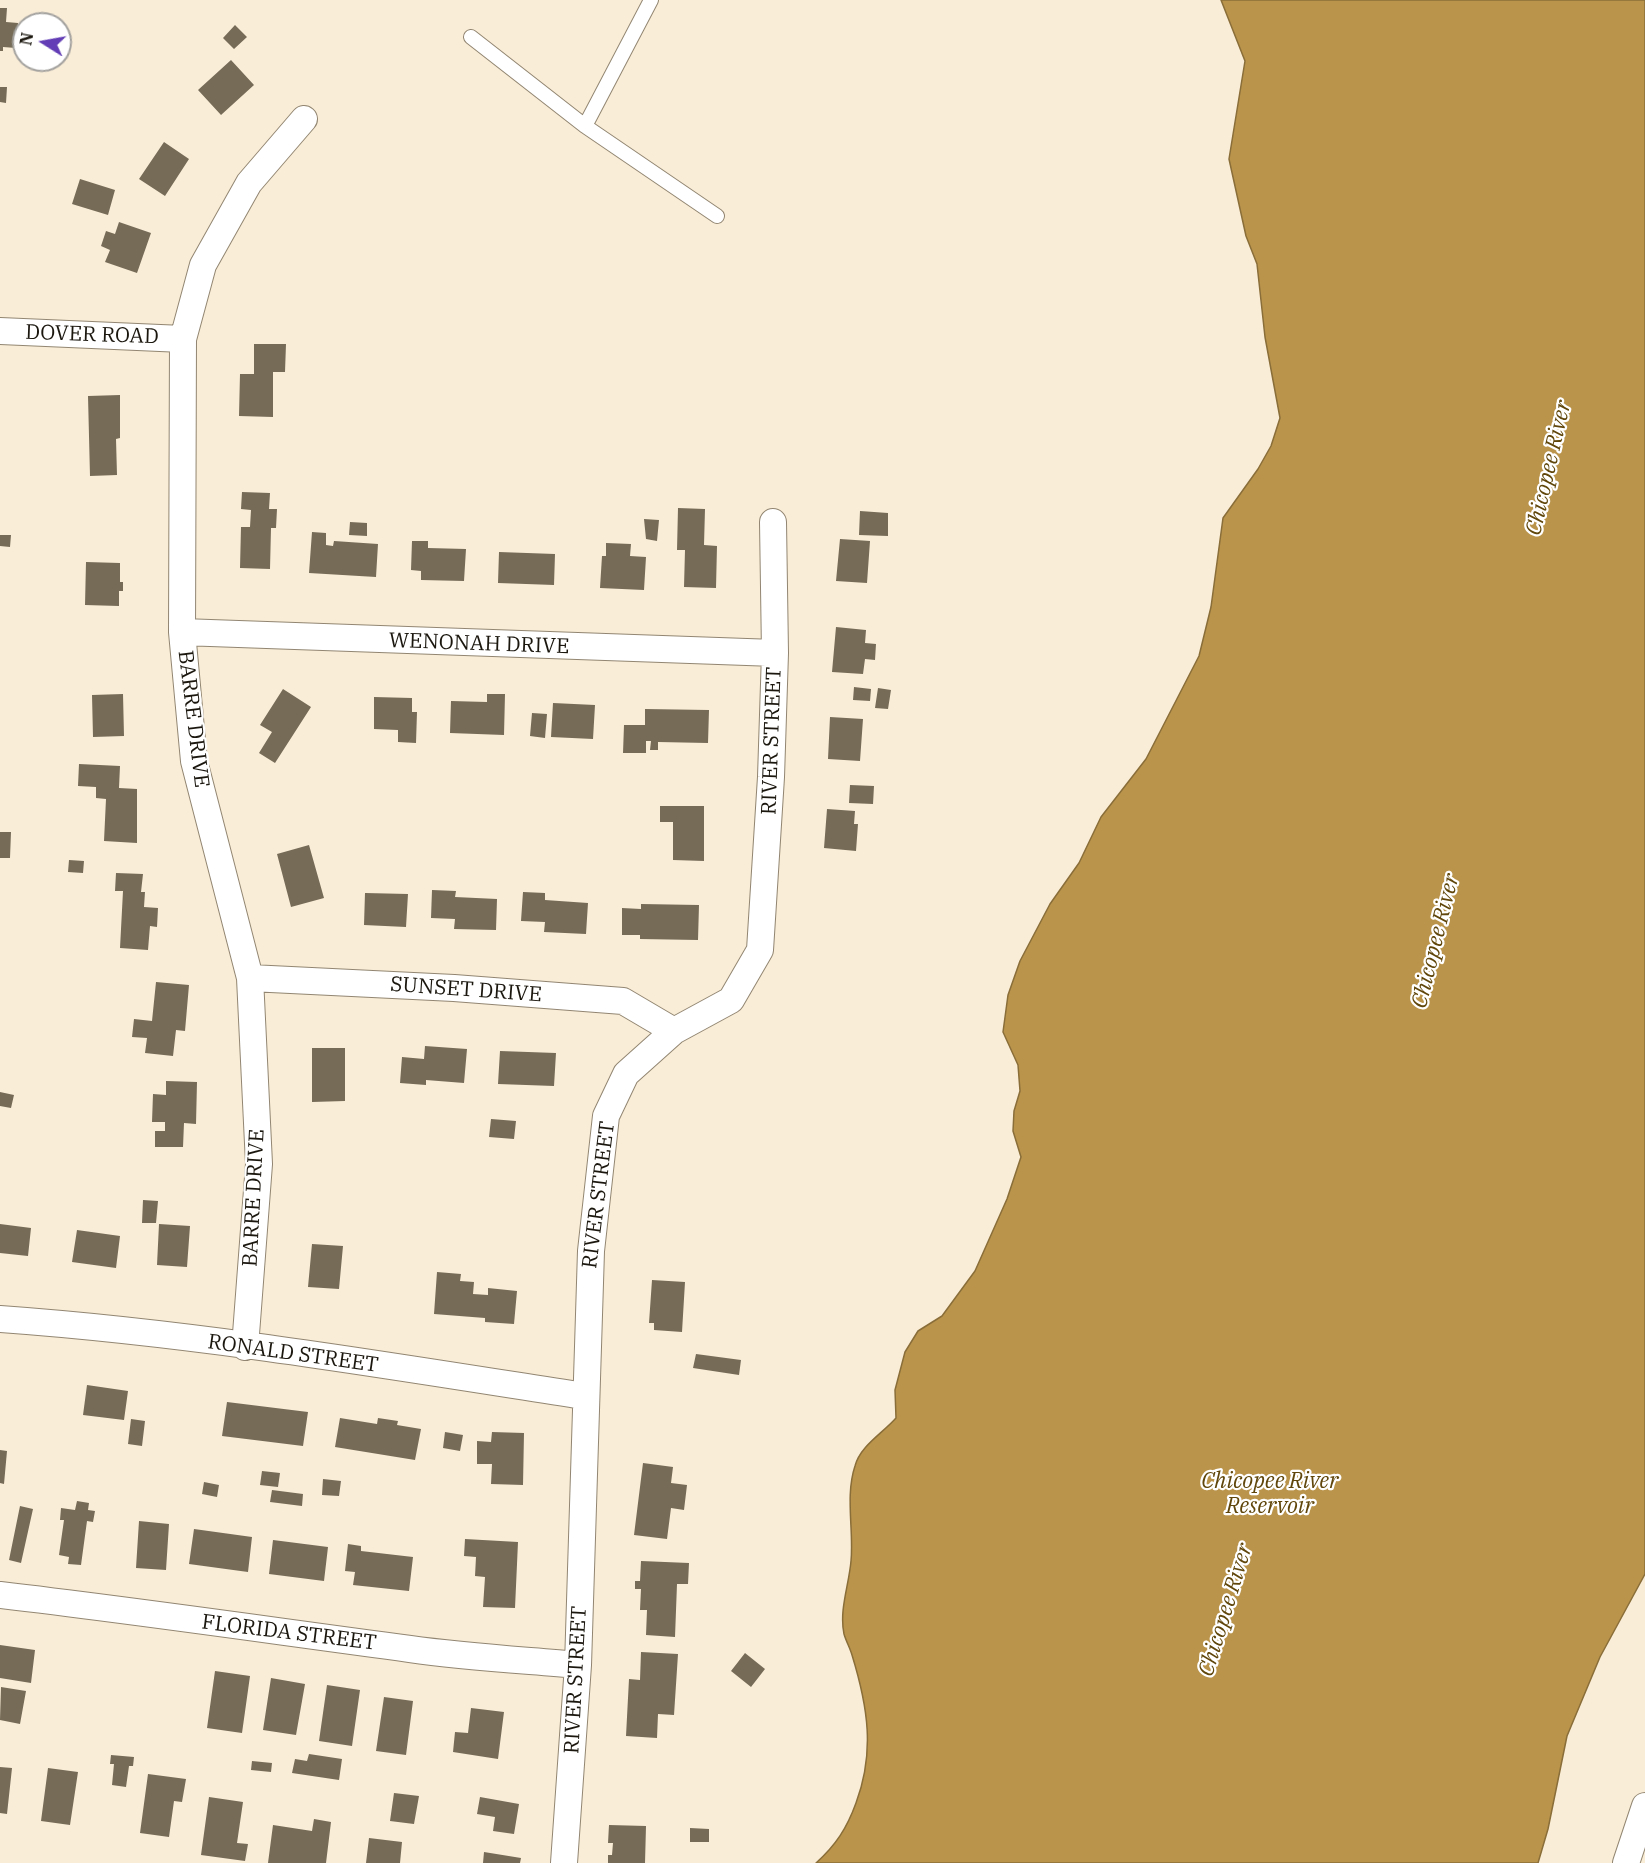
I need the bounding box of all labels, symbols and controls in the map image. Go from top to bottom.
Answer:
north arrow [12,12,72,72]
text: N [15,31,37,47]
street label: DOVER ROAD [25,320,159,350]
water label: Chicopee River [1521,398,1577,538]
street label: WENONAH DRIVE [388,628,570,660]
street label: BARRE DRIVE [172,649,214,789]
street label: RIVER STREET [757,666,787,816]
water label: Chicopee River [1407,871,1465,1011]
street label: SUNSET DRIVE [389,972,543,1008]
street label: RIVER STREET [577,1120,621,1270]
street label: BARRE DRIVE [238,1128,270,1268]
street label: RONALD STREET [206,1330,380,1378]
water label: Chicopee River Reservoir [1201,1469,1339,1520]
water label: Chicopee River [1193,1540,1259,1680]
street label: RIVER STREET [560,1605,592,1755]
street label: FLORIDA STREET [200,1610,378,1656]

